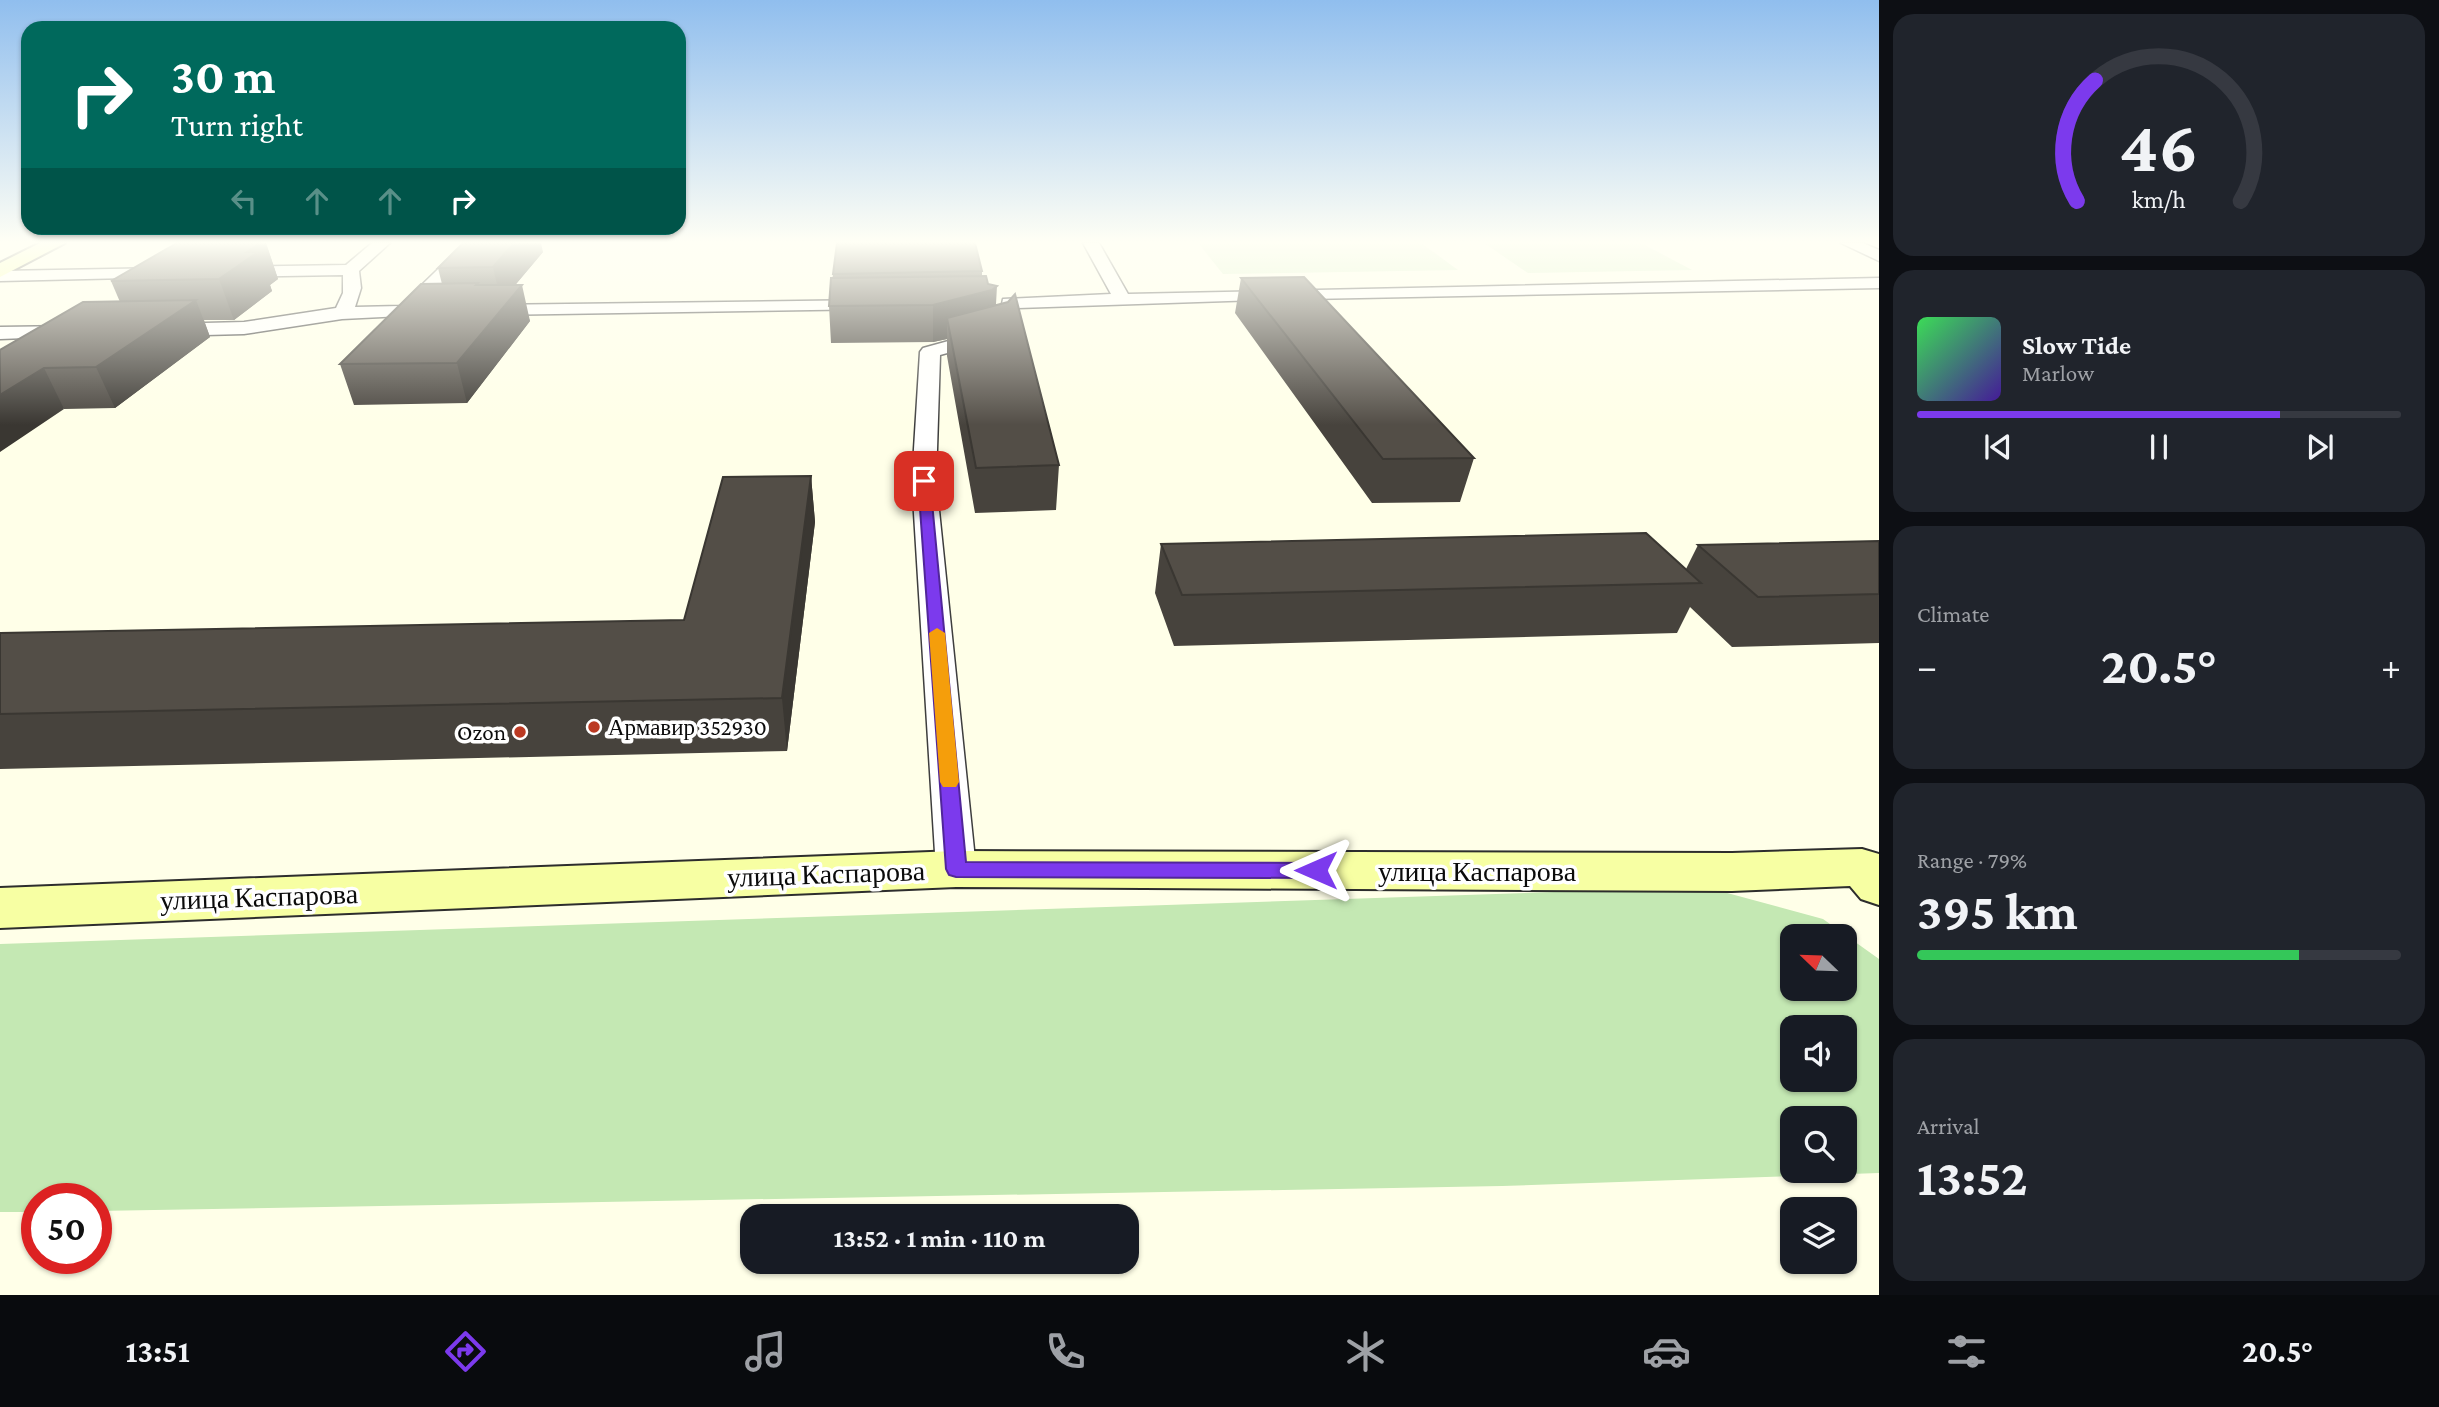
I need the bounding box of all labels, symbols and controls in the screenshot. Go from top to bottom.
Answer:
icon: right [56,49,147,140]
text: 30 m [171,49,276,104]
text: 46 [2120,106,2198,187]
text: Turn right [171,107,303,143]
icon: left [225,182,263,220]
icon: ahead [298,182,336,220]
icon: ahead [371,182,409,220]
icon: right [444,182,482,220]
text: km/h [2132,186,2186,213]
text: Slow Tide [2022,331,2131,360]
text: Marlow [2022,360,2094,386]
icon: previous [1979,428,2017,466]
icon: pause [2140,428,2178,466]
icon: next [2301,428,2339,466]
pin [894,451,954,511]
icon: arrive [905,462,943,500]
text: Climate [1917,601,1989,627]
text: 20.5° [2101,636,2217,694]
text: − [1917,645,1937,687]
text: + [2381,645,2401,687]
place label: Армавир 352930 [608,714,767,740]
place label: Ozon [457,719,506,745]
marker: Армавир 352930 [586,719,602,735]
marker: Ozon [512,724,528,740]
position arrow [1279,833,1353,907]
text: Range · 79% [1917,847,2027,873]
street label: улица Каспарова [726,855,926,893]
street label: улица Каспарова [1378,856,1577,887]
street label: улица Каспарова [159,878,359,916]
text: 395 km [1917,882,2078,940]
north arrow [1780,924,1857,1001]
map controls [1780,924,1857,1274]
button: sound [1780,1015,1857,1092]
button: search [1780,1106,1857,1183]
text: Arrival [1917,1113,1980,1139]
text: 13:52 [1917,1148,2028,1206]
speed limit sign: 50 [21,1183,112,1274]
button: layers [1780,1197,1857,1274]
text: 13:52 · 1 min · 110 m [834,1224,1045,1253]
icon: directions [441,1327,490,1376]
icon: music [741,1327,790,1376]
icon: phone [1041,1327,1090,1376]
icon: climate [1341,1327,1390,1376]
icon: car [1642,1327,1691,1376]
icon: filters [1942,1327,1991,1376]
text: 13:51 [126,1333,190,1369]
text: 20.5° [2242,1333,2313,1369]

